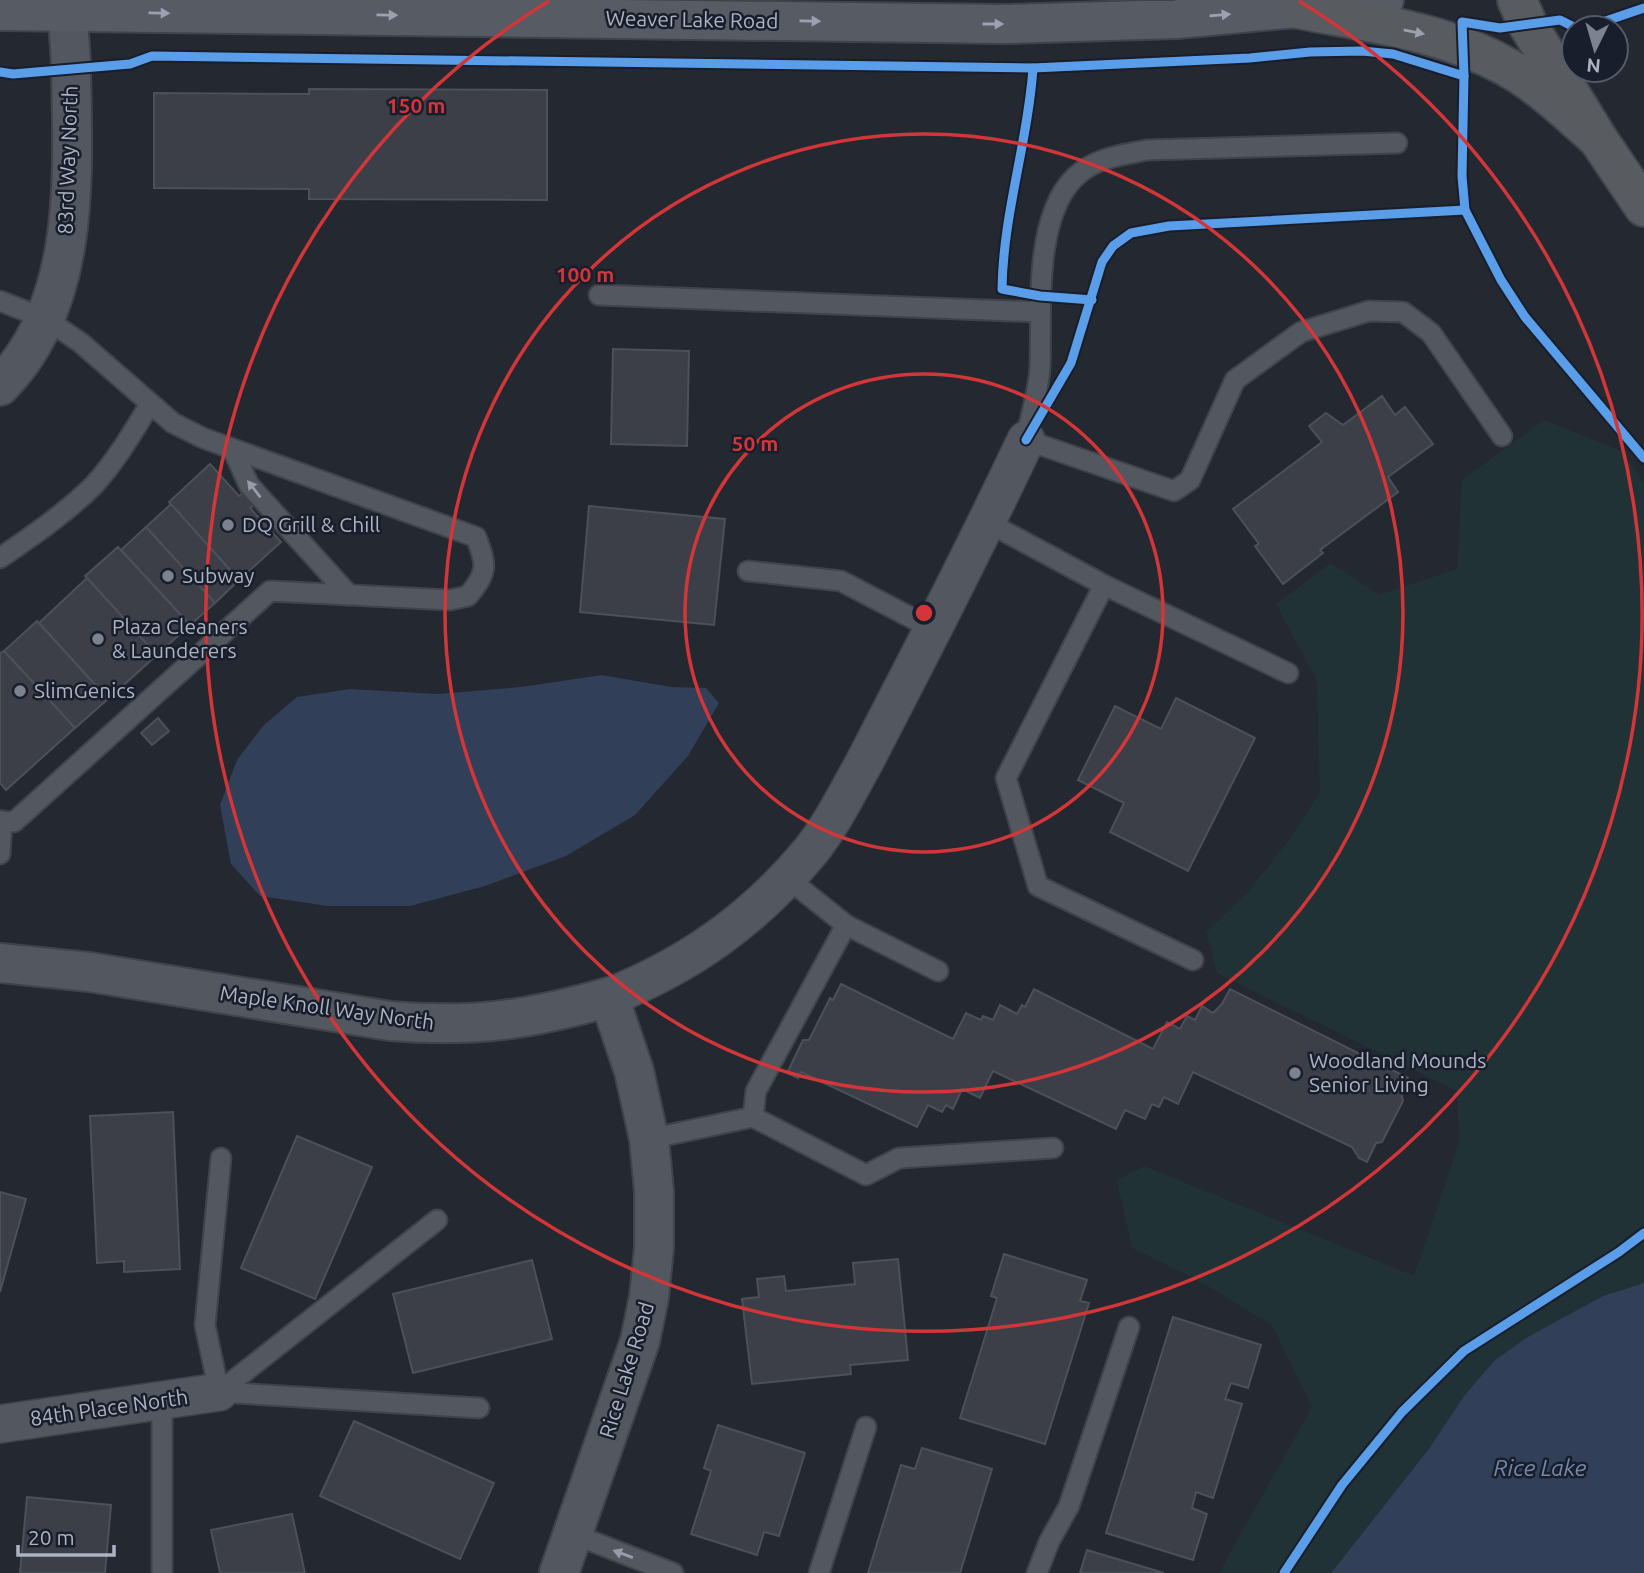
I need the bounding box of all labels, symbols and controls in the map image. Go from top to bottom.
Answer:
street label: Weaver Lake Road [606,5,779,33]
one-way arrow [149,7,171,19]
one-way arrow [1209,9,1231,20]
one-way arrow [376,10,398,21]
north arrow [1560,14,1630,84]
one-way arrow [800,16,822,27]
one-way arrow [982,18,1004,30]
one-way arrow [1403,27,1425,38]
text: N [1585,54,1602,78]
street label: 83rd Way North [52,85,82,235]
text: 150 m [387,93,445,117]
text: 100 m [556,262,614,286]
text: 50 m [732,431,778,455]
one-way arrow [247,481,262,499]
place label: DQ Grill & Chill [242,512,380,536]
marker: DQ Grill & Chill [220,517,236,533]
place label: Subway [182,563,254,587]
marker: Subway [160,568,176,584]
centre of rings [912,601,936,625]
place label: Plaza Cleaners & Launderers [112,614,248,662]
marker: Plaza Cleaners & Launderers [90,631,106,647]
place label: SlimGenics [34,678,135,702]
marker: SlimGenics [12,683,28,699]
street label: Maple Knoll Way North [218,980,436,1034]
place label: Woodland Mounds Senior Living [1309,1048,1486,1096]
marker: Woodland Mounds Senior Living [1287,1065,1303,1081]
street label: Rice Lake Road [594,1299,658,1441]
street label: 84th Place North [28,1384,189,1430]
water label: Rice Lake [1494,1455,1587,1480]
scale bar [18,1514,114,1558]
text: 20 m [28,1525,75,1549]
one-way arrow [613,1548,634,1559]

